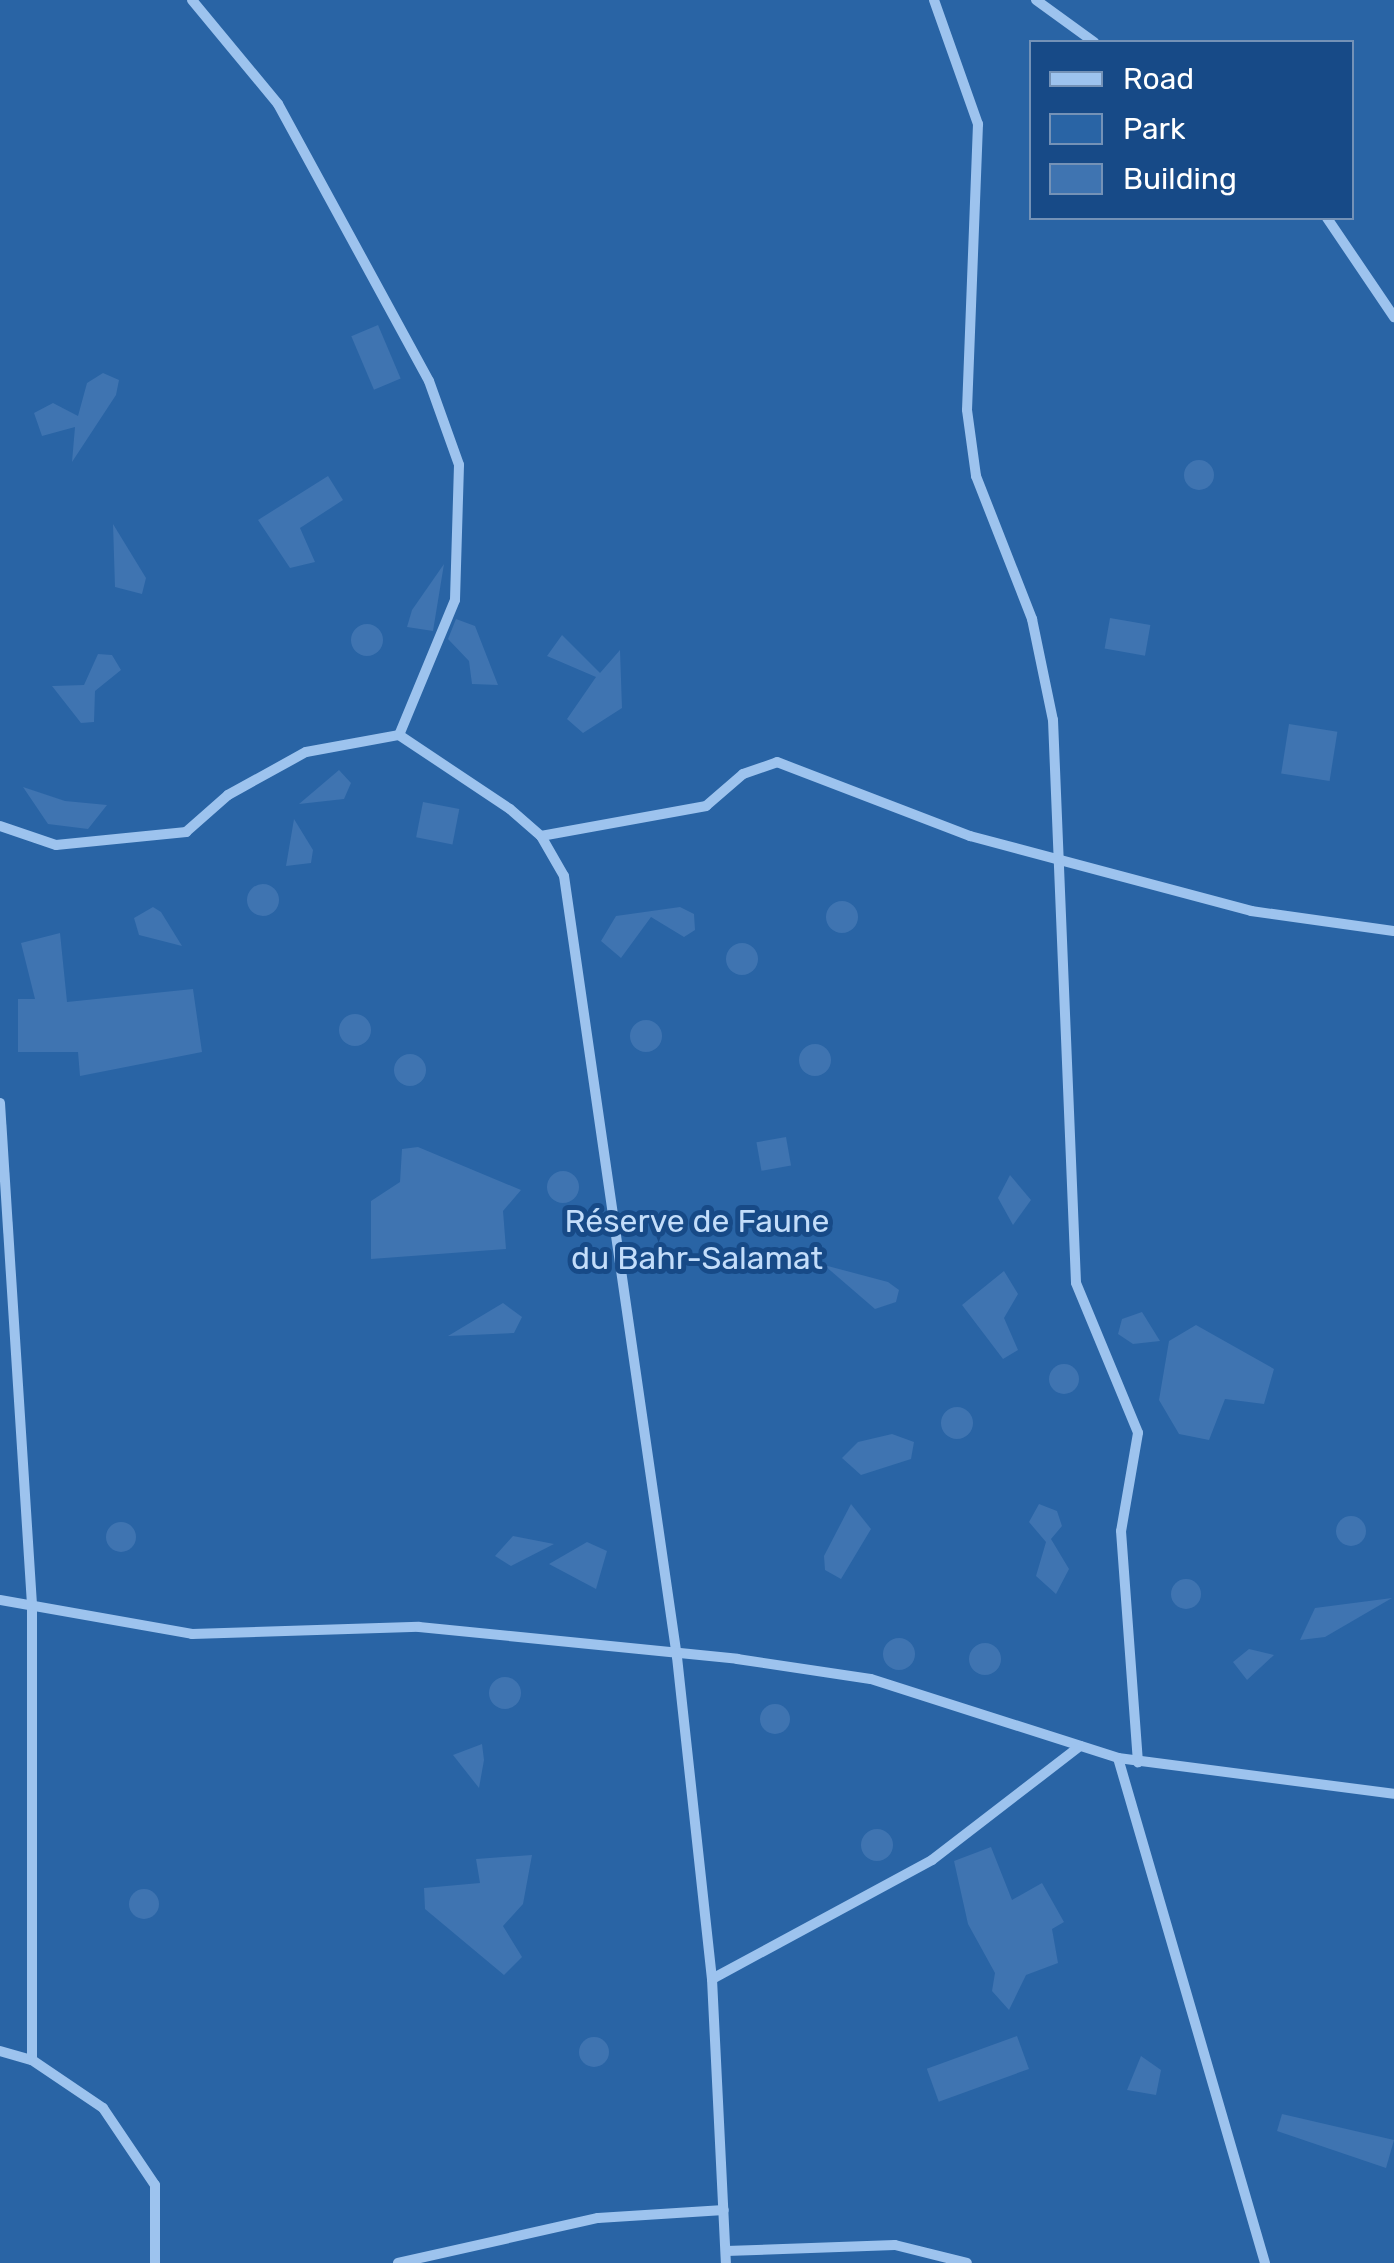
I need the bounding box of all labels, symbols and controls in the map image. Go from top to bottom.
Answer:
legend [1029,40,1354,220]
text: Road [1123,61,1194,97]
text: Park [1123,111,1185,147]
text: Building [1123,161,1237,197]
park label: Réserve de Faune du Bahr-Salamat [565,1203,829,1278]

